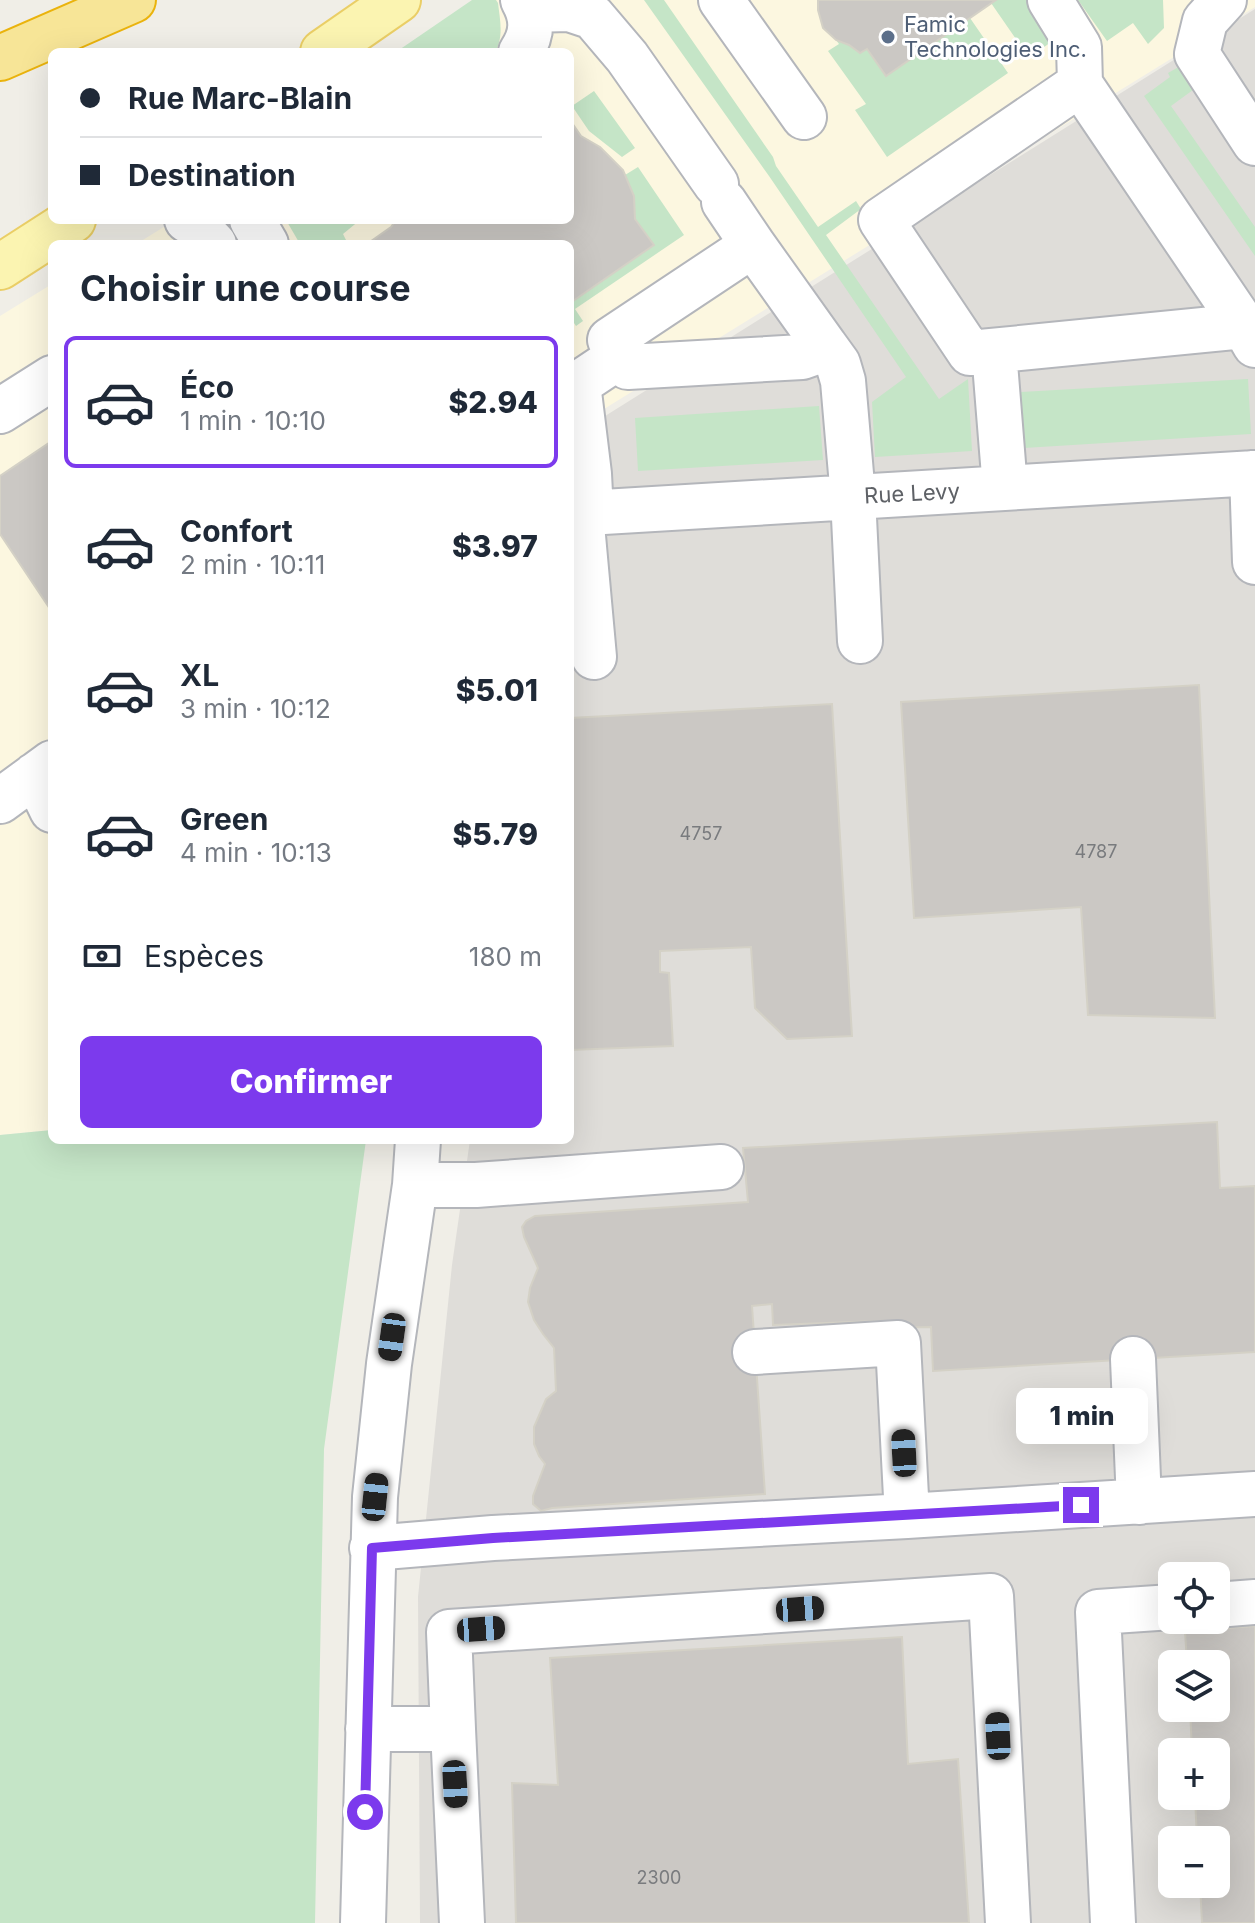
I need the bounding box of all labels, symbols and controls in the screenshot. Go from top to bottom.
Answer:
place label: Famic Technologies Inc. [904,11,1087,62]
marker: Famic Technologies Inc. [879,28,897,46]
text: Rue Marc-Blain [128,80,352,116]
text: Destination [128,157,296,193]
text: Choisir une course [80,266,411,310]
icon: car [84,366,156,438]
text: Éco [180,369,234,405]
text: $2.94 [448,384,538,420]
text: 1 min · 10:10 [180,405,326,436]
street label: Rue Levy [864,478,960,508]
icon: car [84,510,156,582]
text: Confort [180,513,293,549]
text: $3.97 [452,528,538,564]
text: 2 min · 10:11 [180,549,325,580]
icon: car [84,654,156,726]
text: XL [180,657,219,693]
text: $5.01 [456,672,538,708]
text: 3 min · 10:12 [180,693,331,724]
icon: car [84,798,156,870]
text: Green [180,801,268,837]
text: $5.79 [452,816,538,852]
house number: 4757 [680,823,722,844]
text: 4 min · 10:13 [180,837,332,868]
house number: 4787 [1075,841,1117,862]
icon: cash [80,934,124,978]
text: Espèces [144,938,264,974]
text: 180 m [469,941,542,972]
button: Confirmer [80,1036,542,1128]
car [377,1312,407,1362]
callout: 1 min [1015,1389,1147,1445]
text: 1 min [1049,1400,1115,1431]
car [891,1428,917,1478]
car [361,1472,389,1522]
route end [1063,1487,1099,1523]
map controls [1158,1562,1230,1898]
button: locate [1158,1562,1230,1634]
car [775,1595,825,1623]
car [456,1615,506,1643]
button: layers [1158,1650,1230,1722]
car [985,1711,1011,1761]
button: + [1158,1738,1230,1810]
car [442,1759,468,1809]
route start [347,1794,383,1830]
button: − [1158,1826,1230,1898]
house number: 2300 [637,1867,681,1888]

